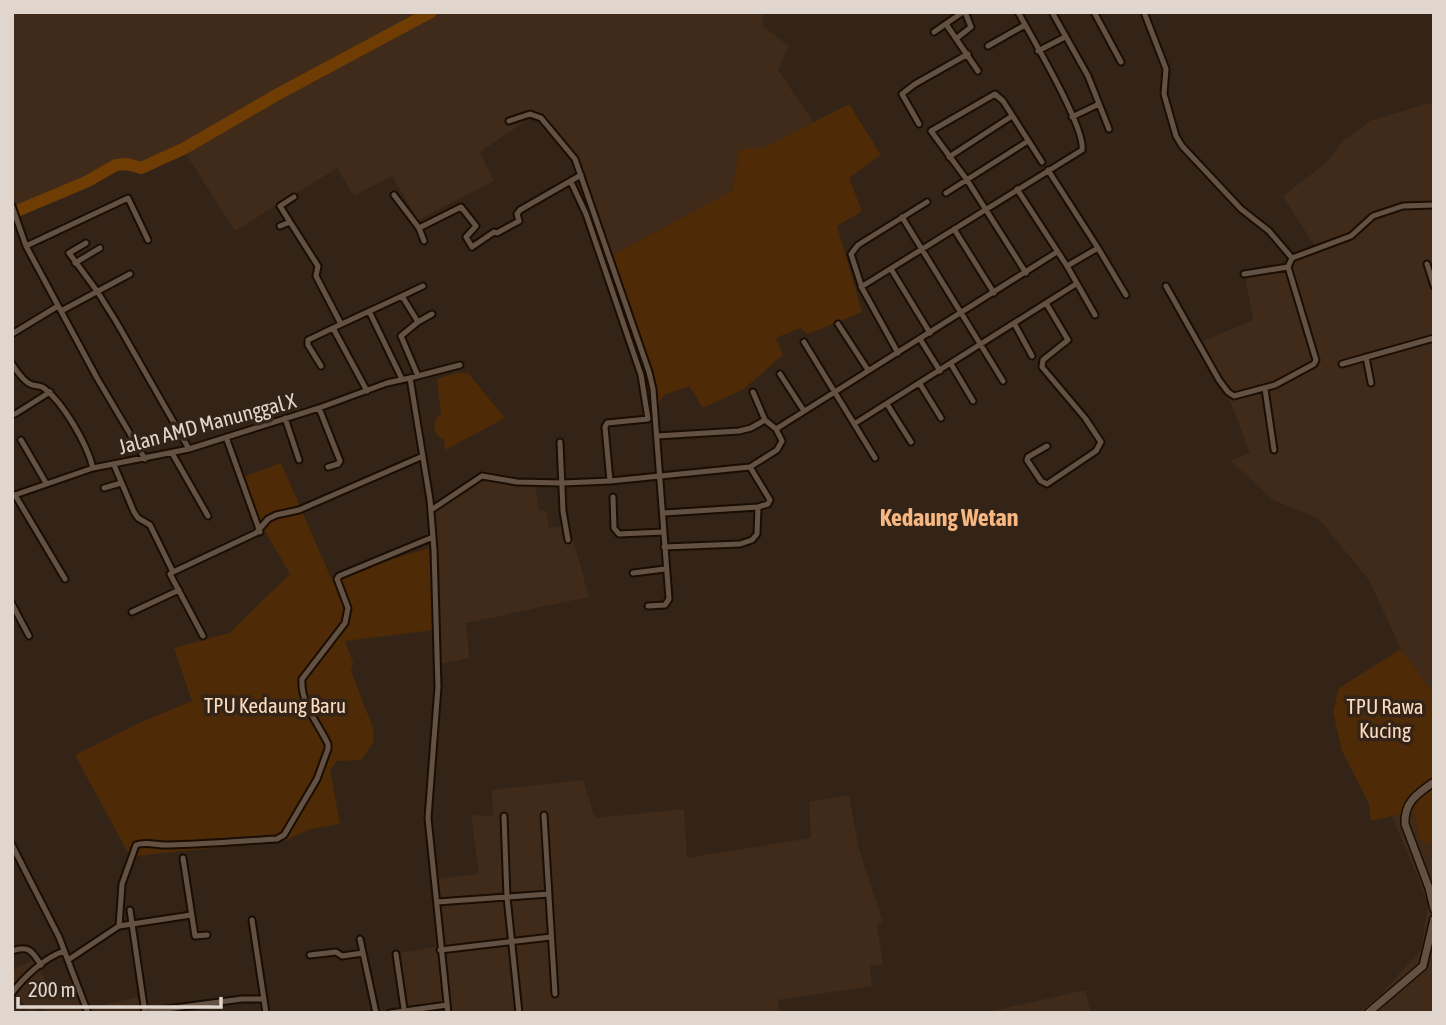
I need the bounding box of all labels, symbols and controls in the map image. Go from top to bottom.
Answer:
street label: Jalan AMD Manunggal X [115,388,299,458]
district label: Kedaung Wetan [880,504,1018,531]
park label: TPU Kedaung Baru [204,693,346,717]
park label: TPU Rawa Kucing [1346,694,1424,742]
scale bar [18,965,220,1009]
text: 200 m [28,977,76,1001]

